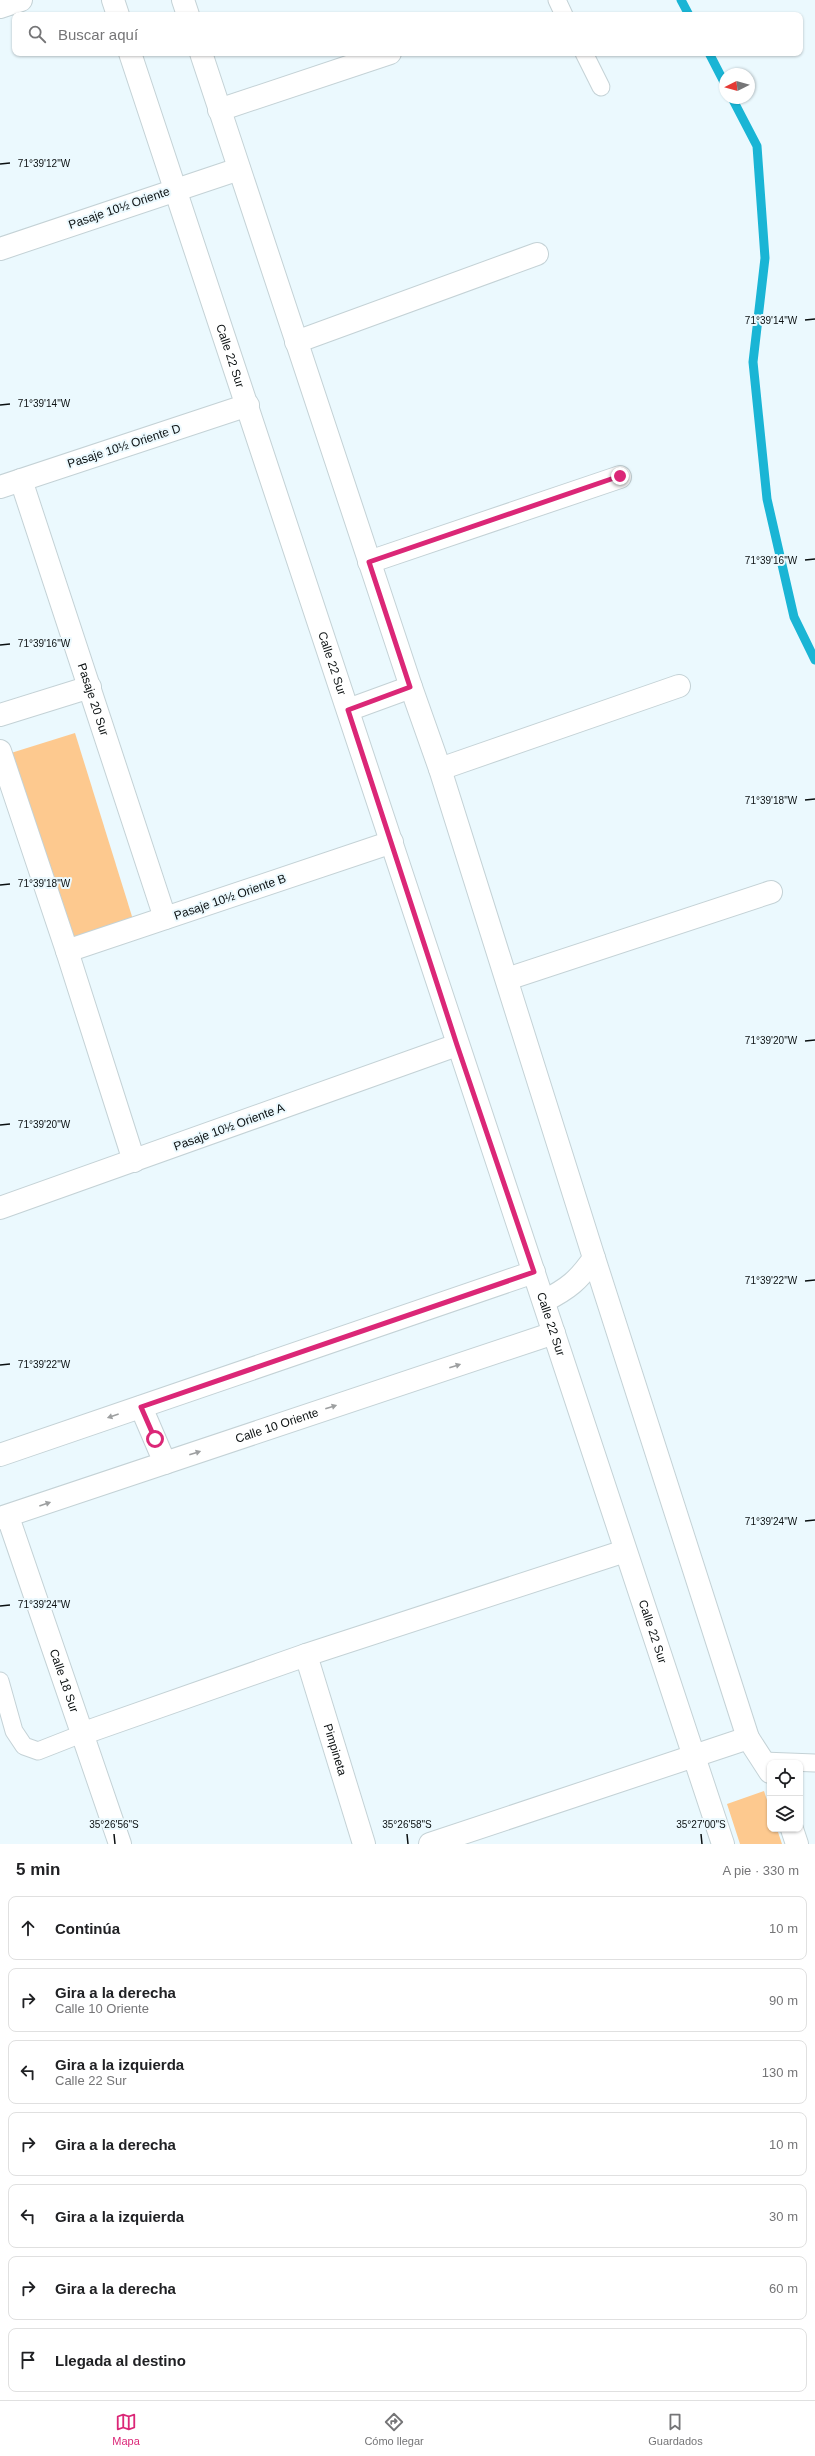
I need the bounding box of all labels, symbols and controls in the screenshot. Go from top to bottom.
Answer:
search box [12,12,803,56]
icon: search [26,23,48,45]
text: Buscar aquí [58,26,138,43]
north arrow [719,68,755,104]
text: 71°39'12"W [18,158,71,169]
street label: Pasaje 10½ Oriente [67,184,172,232]
text: 71°39'14"W [745,315,798,326]
street label: Calle 22 Sur [213,322,247,389]
text: 71°39'14"W [18,398,71,409]
street label: Pasaje 10½ Oriente D [66,421,183,471]
route end [611,467,629,485]
text: 71°39'16"W [745,555,798,566]
street label: Calle 22 Sur [315,630,349,697]
text: 71°39'16"W [18,638,71,649]
street label: Pasaje 20 Sur [75,661,112,737]
text: 71°39'18"W [745,795,798,806]
street label: Pasaje 10½ Oriente B [172,871,288,923]
text: 71°39'18"W [18,878,71,889]
text: 71°39'20"W [745,1035,798,1046]
street label: Pasaje 10½ Oriente A [172,1100,286,1154]
text: 71°39'20"W [18,1119,71,1130]
text: 71°39'22"W [745,1275,798,1286]
street label: Calle 22 Sur [534,1291,568,1358]
text: 71°39'22"W [18,1359,71,1370]
one-way arrow [449,1363,461,1369]
one-way arrow [326,1404,338,1410]
street label: Calle 10 Oriente [234,1405,321,1446]
one-way arrow [107,1414,119,1420]
route start [146,1430,164,1448]
one-way arrow [189,1449,201,1455]
one-way arrow [40,1501,52,1507]
text: 71°39'24"W [745,1516,798,1527]
street label: Calle 22 Sur [636,1598,670,1665]
text: 71°39'24"W [18,1599,71,1610]
street label: Calle 18 Sur [47,1647,81,1714]
street label: Pimpineta [321,1722,350,1778]
map controls [767,1760,803,1832]
button: locate [767,1760,803,1796]
button: layers [767,1796,803,1832]
text: 35°26'56"S [89,1819,139,1830]
text: 35°26'58"S [382,1819,432,1830]
text: 35°27'00"S [676,1819,726,1830]
text: 5 min [16,1860,60,1879]
text: A pie · 330 m [722,1863,799,1878]
icon: ahead [17,1917,39,1939]
text: Continúa [55,1920,120,1937]
text: 10 m [769,1921,798,1936]
text: Gira a la derecha [55,1984,176,2001]
icon: right [17,1989,39,2011]
text: 90 m [769,1993,798,2008]
text: Calle 10 Oriente [55,2001,149,2016]
text: Gira a la izquierda [55,2056,184,2073]
icon: left [17,2061,39,2083]
text: 130 m [762,2065,798,2080]
text: Calle 22 Sur [55,2073,127,2088]
icon: right [17,2133,39,2155]
text: Gira a la derecha [55,2136,176,2153]
text: 10 m [769,2137,798,2152]
icon: left [17,2205,39,2227]
text: Gira a la izquierda [55,2208,184,2225]
text: 30 m [769,2209,798,2224]
icon: right [17,2277,39,2299]
text: Gira a la derecha [55,2280,176,2297]
text: 60 m [769,2281,798,2296]
icon: arrive [17,2349,39,2371]
text: Llegada al destino [55,2352,186,2369]
tab: Mapa [112,2411,140,2447]
tab: Cómo llegar [364,2411,424,2447]
tab: Guardados [648,2411,703,2447]

